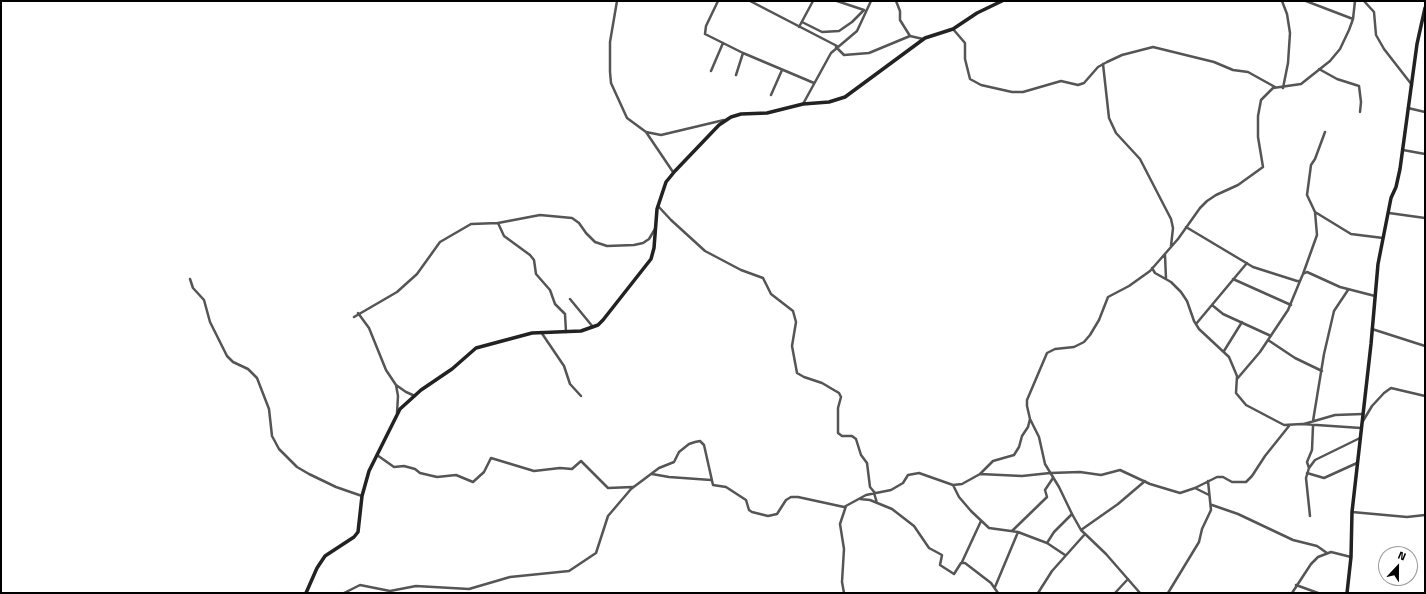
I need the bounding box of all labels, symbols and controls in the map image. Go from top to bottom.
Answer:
north arrow [1378,546,1418,586]
text: N [1396,547,1409,565]

